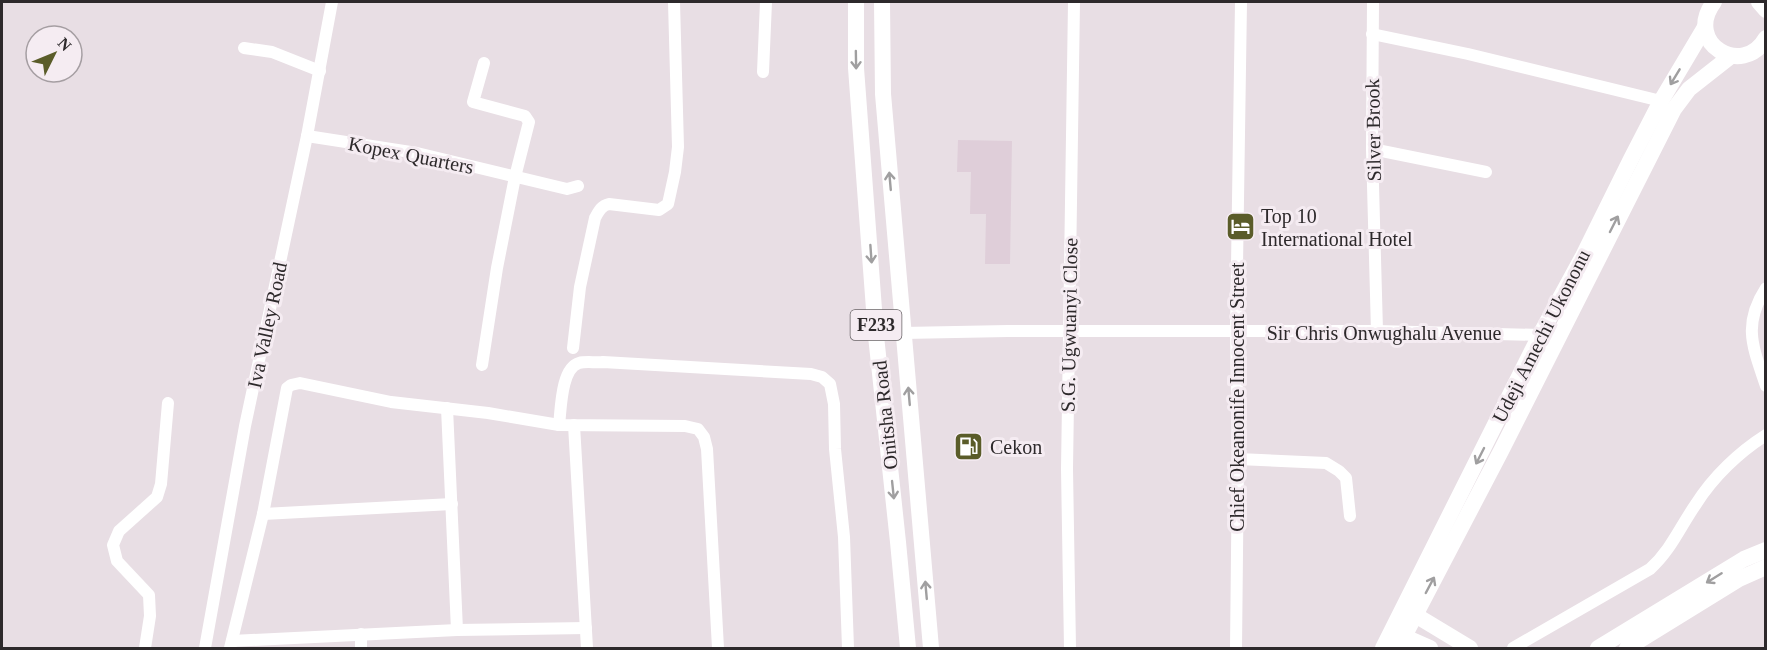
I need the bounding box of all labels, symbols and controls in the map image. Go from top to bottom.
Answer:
north arrow [24,24,84,84]
text: N [54,34,75,54]
one-way arrow [850,49,862,69]
one-way arrow [1668,68,1680,85]
street label: Silver Brook [1361,78,1385,182]
street label: Kopex Quarters [346,132,476,179]
one-way arrow [884,171,895,191]
place label: Top 10 International Hotel [1261,205,1413,250]
hotel icon: Top 10 International Hotel [1224,211,1256,243]
one-way arrow [1609,216,1621,234]
street label: S.G. Ugwuanyi Close [1056,237,1083,412]
one-way arrow [866,244,877,264]
street label: Udeji Amechi Ukononu [1488,246,1595,427]
street label: Iva Valley Road [243,260,292,390]
street label: Chief Okeanonife Innocent Street [1226,262,1248,532]
road number: F233 [850,310,902,340]
street label: Sir Chris Onwughalu Avenue [1267,322,1501,345]
street label: Onitsha Road [868,359,902,471]
one-way arrow [903,387,914,406]
fuel station icon: Cekon [953,431,985,463]
place label: Cekon [990,436,1042,458]
one-way arrow [1474,447,1486,464]
one-way arrow [888,480,899,500]
one-way arrow [1706,571,1723,584]
one-way arrow [1425,576,1437,594]
one-way arrow [920,581,931,601]

